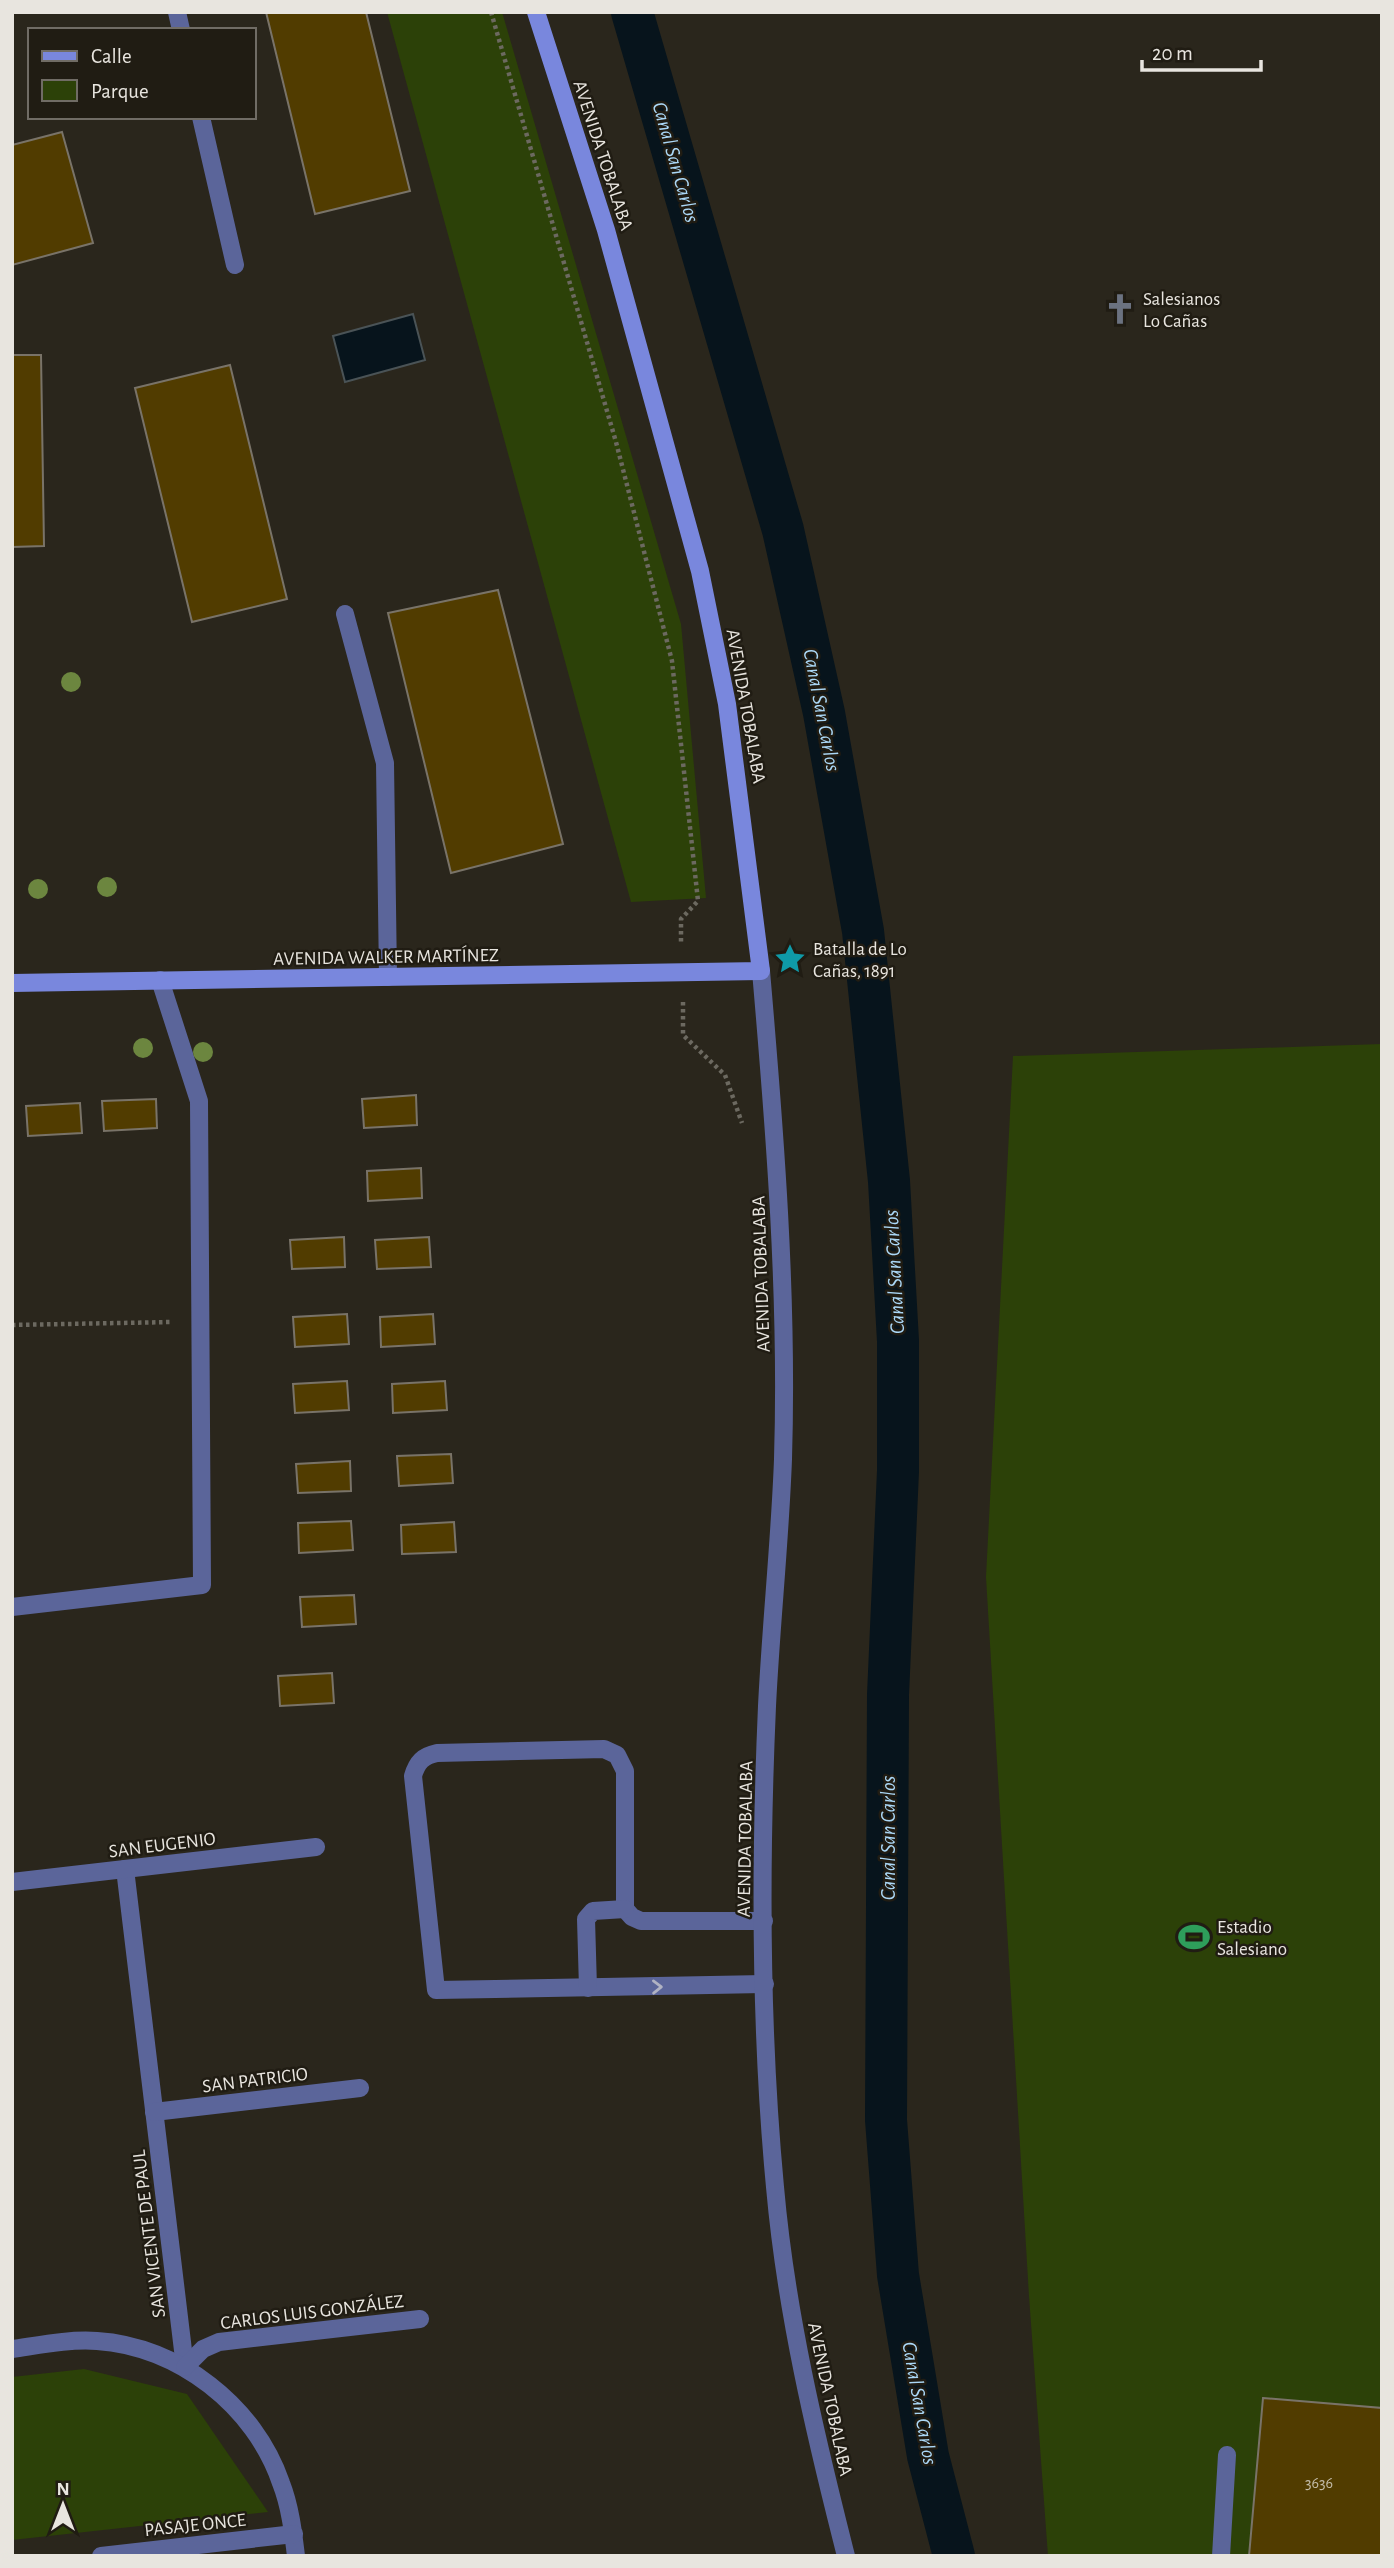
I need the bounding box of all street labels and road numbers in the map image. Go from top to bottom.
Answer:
street label: AVENIDA TOBALABA [569,78,636,233]
street label: AVENIDA TOBALABA [723,628,768,785]
street label: AVENIDA WALKER MARTÍNEZ [273,944,499,969]
street label: AVENIDA TOBALABA [749,1195,774,1352]
street label: AVENIDA TOBALABA [735,1761,756,1917]
street label: SAN EUGENIO [108,1830,217,1861]
street label: SAN PATRICIO [201,2065,309,2096]
street label: SAN VICENTE DE PAUL [130,2149,169,2319]
street label: CARLOS LUIS GONZÁLEZ [219,2290,405,2333]
street label: AVENIDA TOBALABA [804,2321,855,2478]
street label: PASAJE ONCE [144,2511,247,2540]

